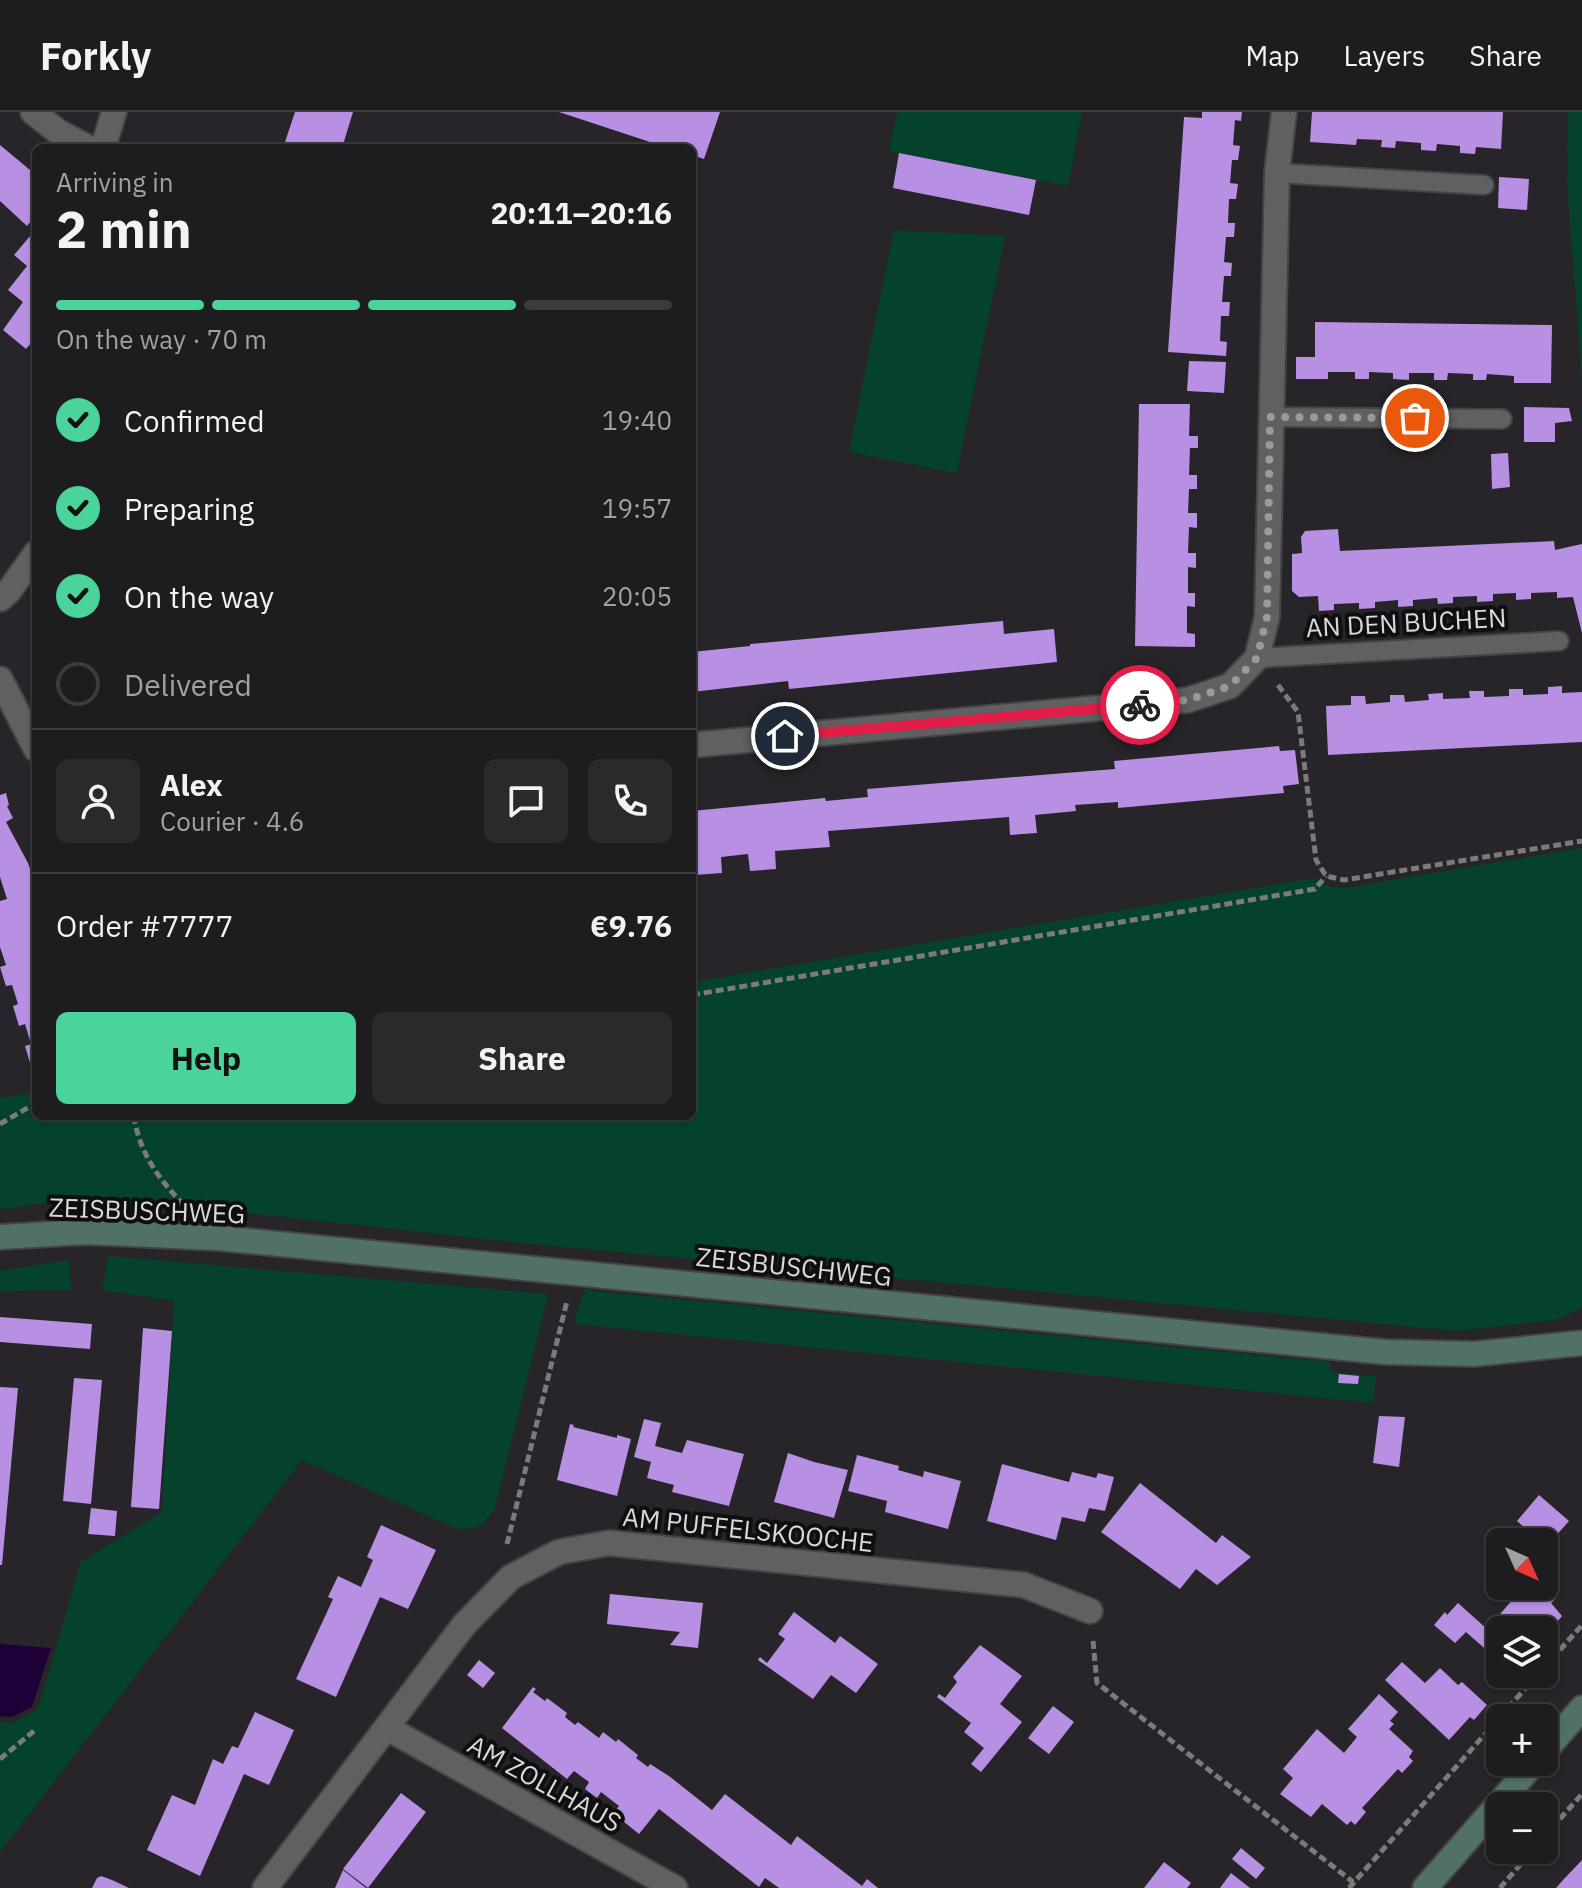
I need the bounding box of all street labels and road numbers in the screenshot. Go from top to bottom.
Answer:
street label: AN DEN BUCHEN [1305,600,1507,644]
street label: ZEISBUSCHWEG [48,1190,246,1230]
street label: ZEISBUSCHWEG [695,1239,893,1293]
street label: AM PUFFELSKOOCHE [621,1499,875,1559]
street label: AM ZOLLHAUS [462,1727,628,1839]

